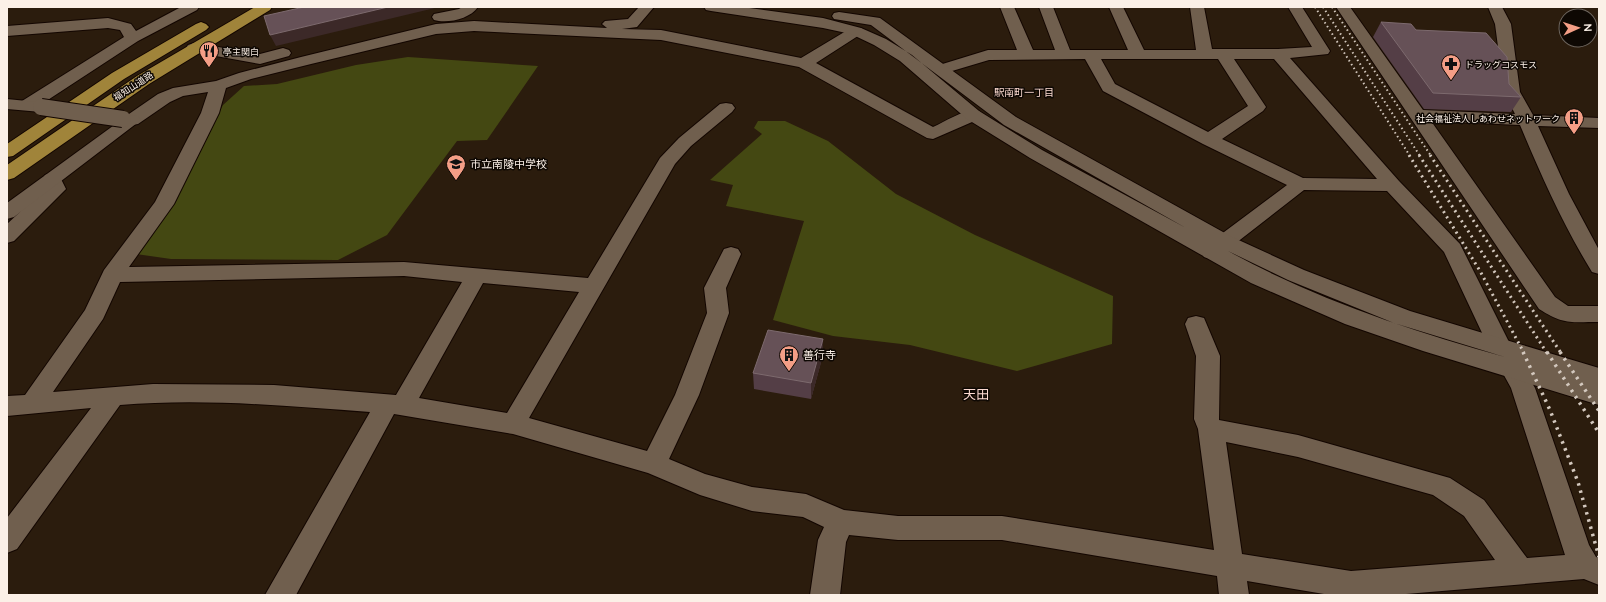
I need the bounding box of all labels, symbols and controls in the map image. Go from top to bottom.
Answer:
north arrow [1558,8,1598,48]
text: N [1581,23,1595,32]
restaurant icon: 亭主関白 [198,40,220,68]
place label: 亭主関白 [223,46,259,57]
pharmacy icon: ドラッグコスモス [1440,53,1462,81]
place label: ドラッグコスモス [1465,59,1537,70]
street label: 福知山道路 [111,69,155,103]
district label: 駅南町一丁目 [994,86,1054,99]
building icon: 社会福祉法人しあわせネットワーク [1563,107,1585,135]
place label: 社会福祉法人しあわせネットワーク [1416,113,1560,124]
school or university icon: 市立南陵中学校 [445,153,467,181]
place label: 市立南陵中学校 [470,157,547,171]
building icon: 善行寺 [778,344,800,372]
place label: 善行寺 [803,348,836,362]
district label: 天田 [963,386,989,402]

